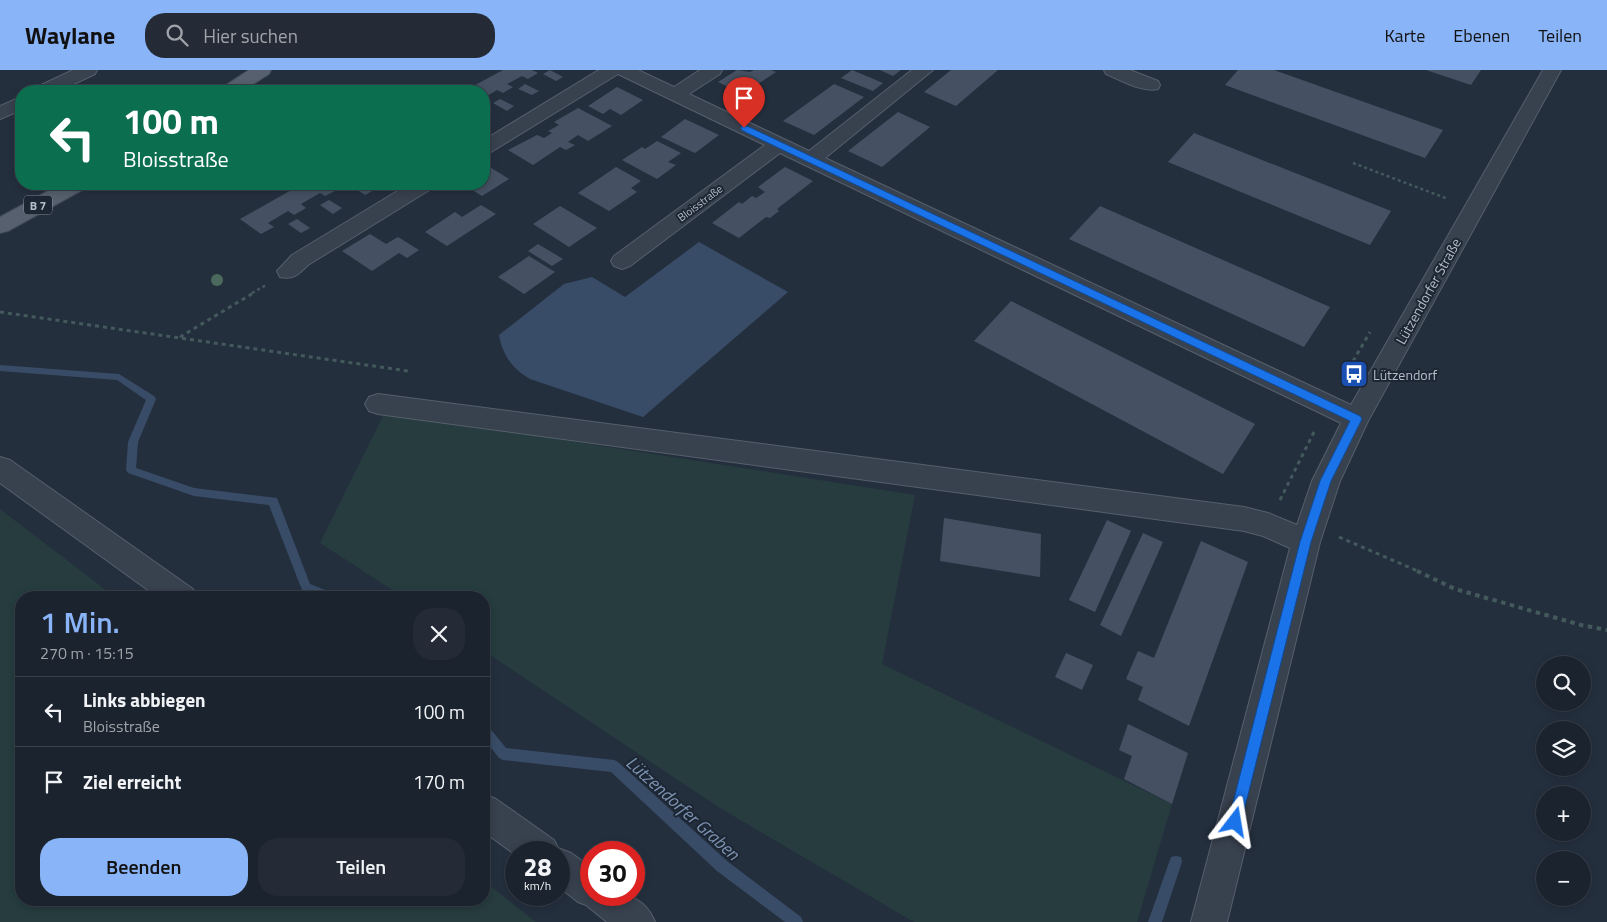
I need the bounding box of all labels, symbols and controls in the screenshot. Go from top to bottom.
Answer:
search box [145,13,495,58]
text: Waylane [25,17,115,53]
icon: search [163,21,191,49]
text: Hier suchen [203,21,298,50]
text: Karte [1384,22,1425,49]
text: Ebenen [1453,22,1510,49]
text: Teilen [1538,22,1582,49]
pin [723,77,765,128]
icon: arrive [730,84,758,112]
text: 100 m [123,94,219,148]
icon: left [40,105,105,170]
text: Bloisstraße [123,142,229,176]
street label: Bloisstraße [674,180,726,225]
road number: B 7 [24,196,52,214]
street label: Lützendorfer Straße [1390,234,1466,348]
bus stop icon: Lützendorf [1339,359,1369,389]
place label: Lützendorf [1373,364,1438,385]
text: 1 Min. [40,599,120,645]
button: close [413,608,465,660]
text: 270 m · 15:15 [40,641,134,665]
map controls [1536,656,1591,906]
button: search [1536,656,1591,711]
text: Links abbiegen [83,685,206,714]
text: 100 m [413,697,465,726]
icon: left [40,698,68,726]
text: Bloisstraße [83,714,160,738]
button: layers [1536,721,1591,776]
water label: Lützendorfer Graben [620,749,747,867]
text: Ziel erreicht [83,767,181,796]
text: 170 m [413,767,465,796]
icon: arrive [40,768,68,796]
button: + [1536,786,1591,841]
position arrow [1208,795,1260,847]
button: Beenden [40,838,248,896]
button: Teilen [258,838,465,896]
speed limit sign: 30 [580,841,645,906]
text: 28 [523,848,552,886]
button: − [1536,851,1591,906]
text: km/h [524,876,551,895]

